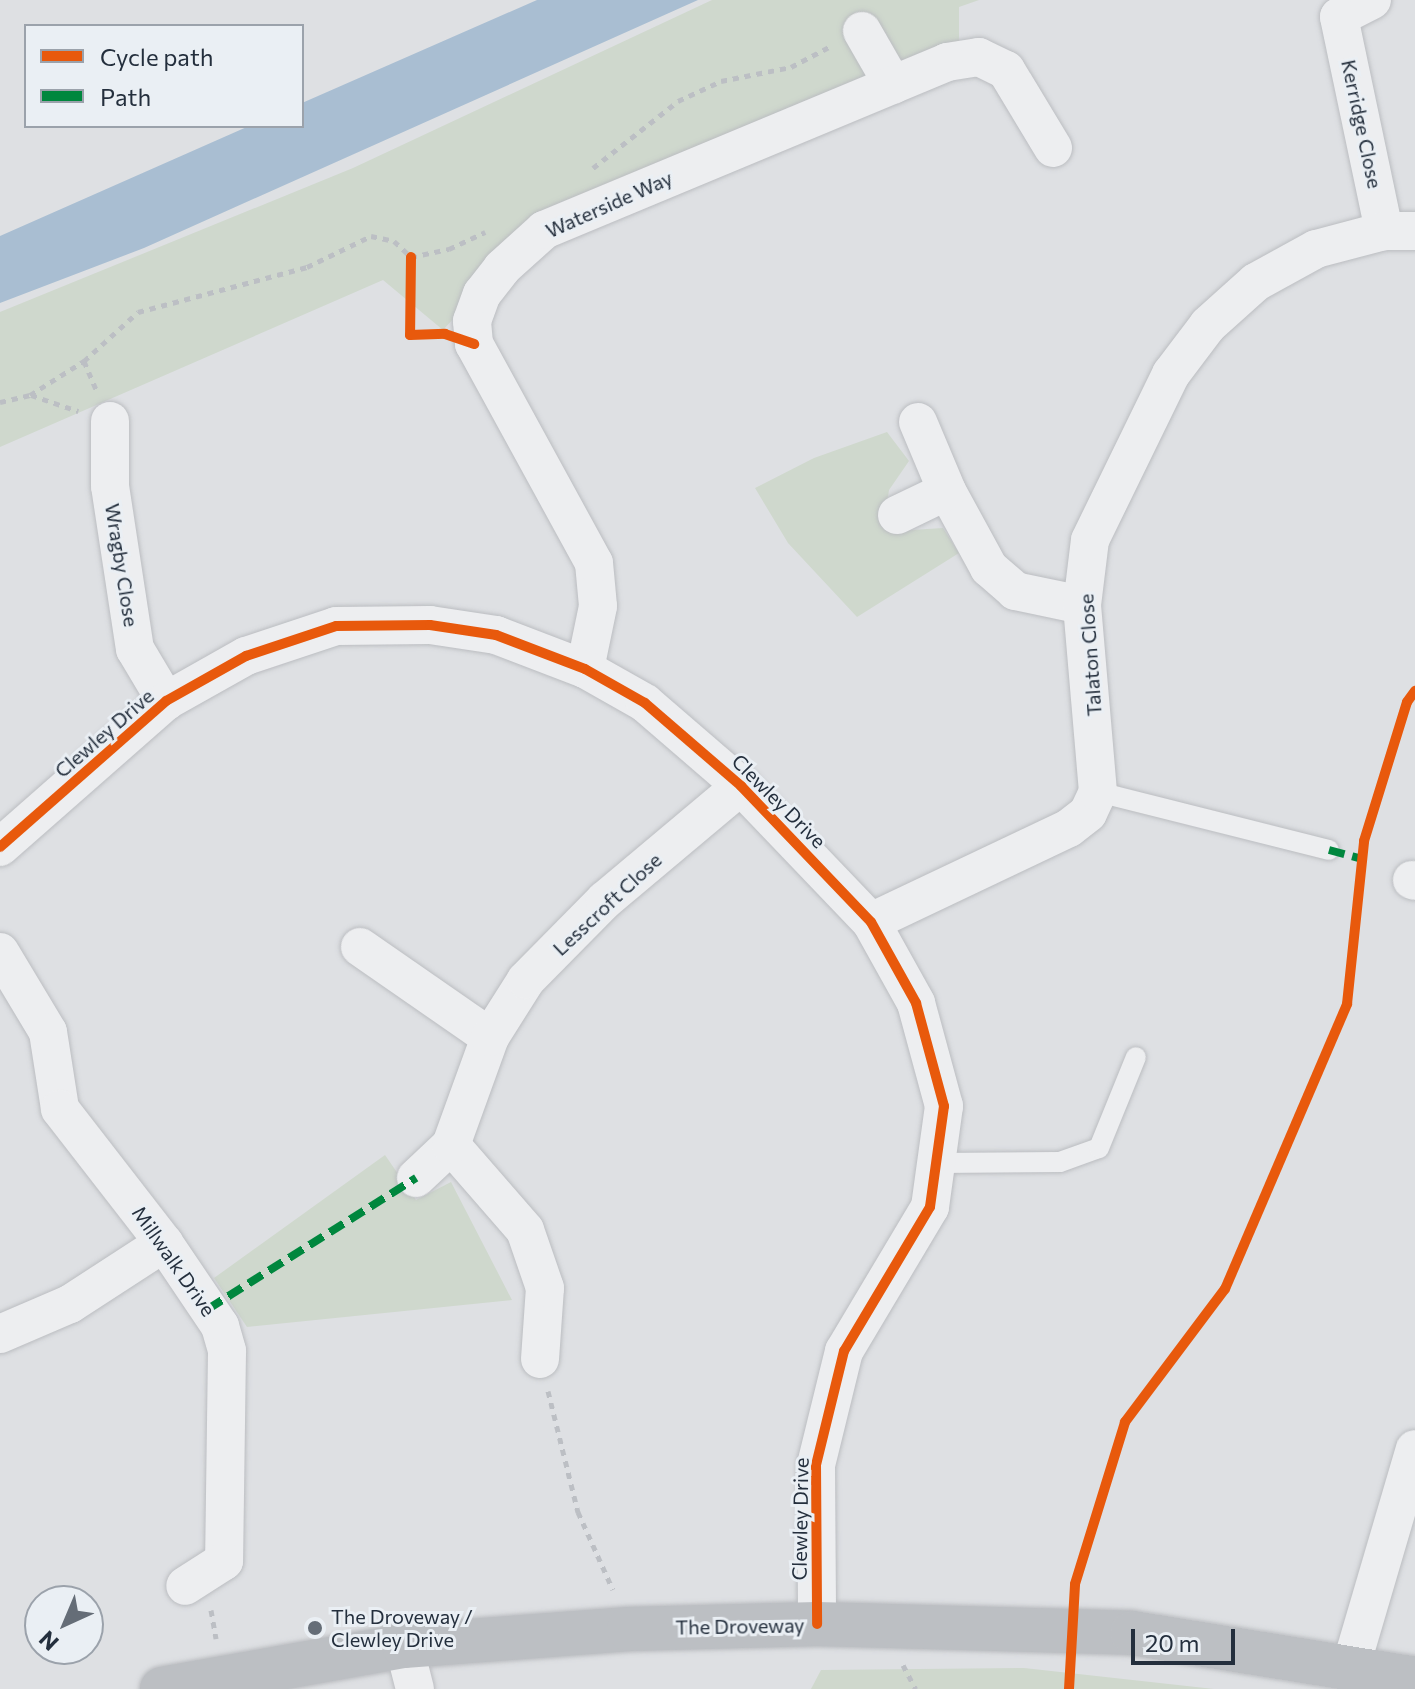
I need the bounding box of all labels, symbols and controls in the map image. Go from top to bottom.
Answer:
legend [24,24,304,128]
text: Cycle path [100,42,214,71]
street label: Kerridge Close [1337,57,1387,191]
text: Path [100,82,151,111]
street label: Waterside Way [542,165,676,243]
street label: Wragby Close [100,502,144,628]
street label: Talaton Close [1074,593,1106,717]
street label: Clewley Drive [50,684,158,782]
street label: Clewley Drive [727,749,831,853]
street label: Lesscroft Close [548,848,666,960]
street label: Millwalk Drive [127,1201,221,1321]
street label: Clewley Drive [787,1457,813,1581]
north arrow [24,1585,104,1665]
place label: The Droveway / Clewley Drive [331,1604,473,1651]
street label: The Droveway [675,1613,805,1639]
scale bar [1135,1613,1239,1663]
marker: The Droveway / Clewley Drive [306,1619,324,1637]
text: N [33,1626,64,1657]
text: 20 m [1145,1628,1199,1657]

